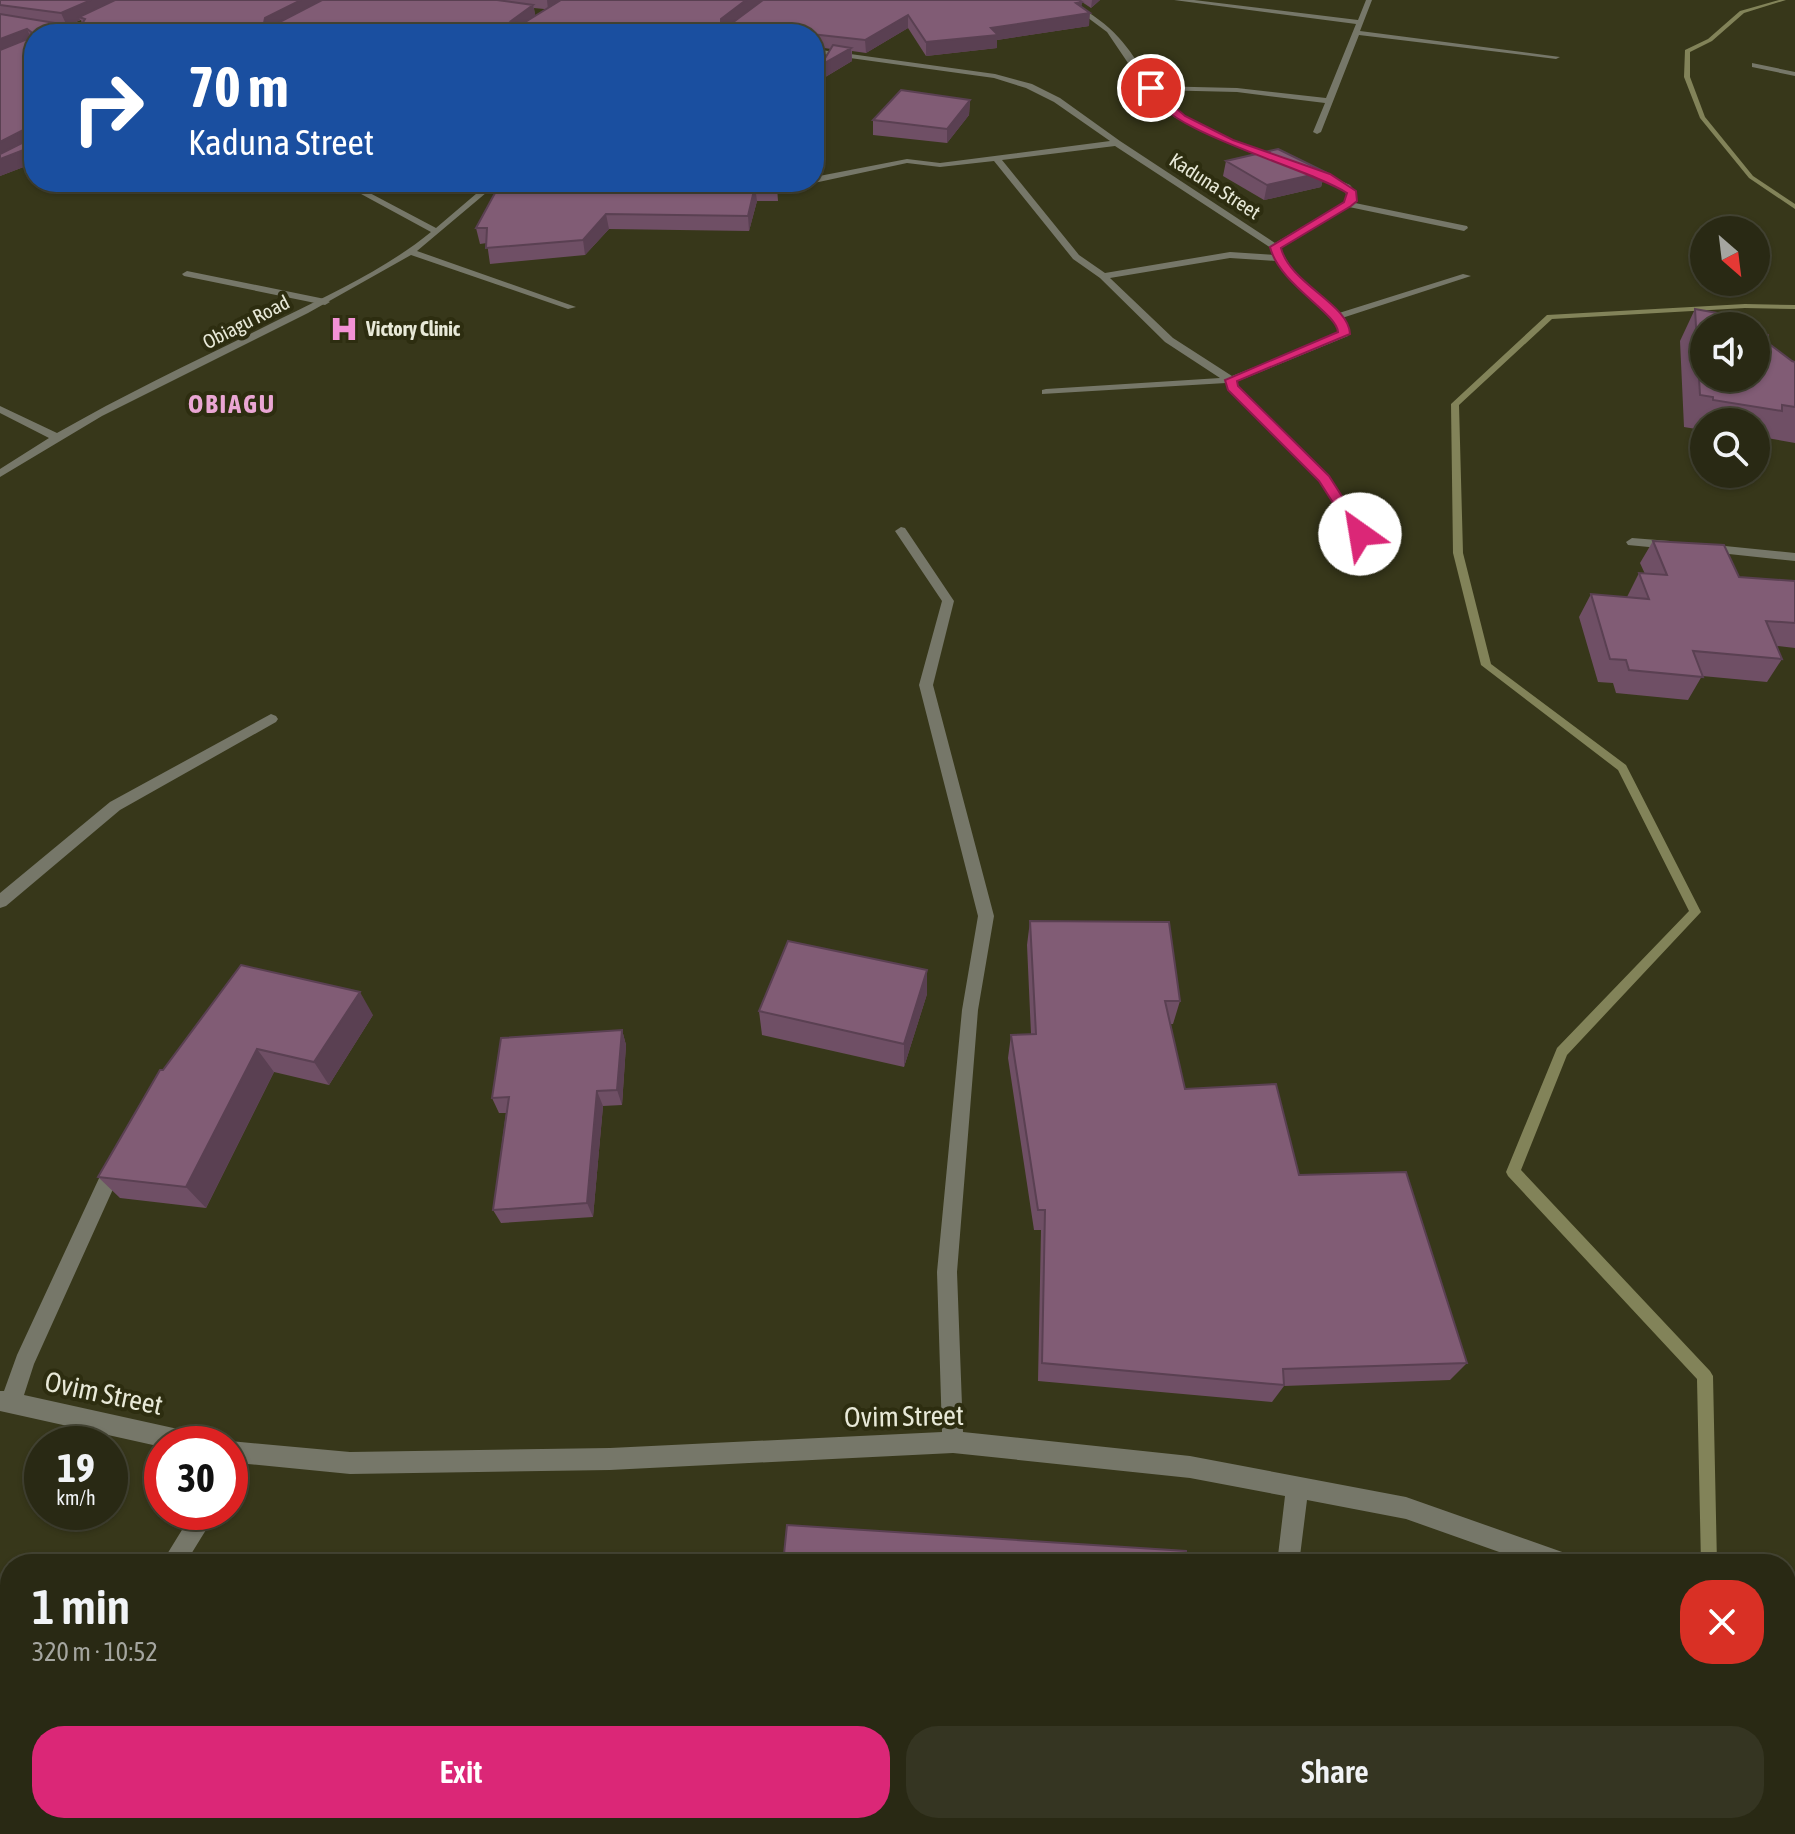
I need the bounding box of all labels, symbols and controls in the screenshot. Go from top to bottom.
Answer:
pin [1117,54,1185,122]
text: 70 m [188,55,289,119]
icon: right [56,56,160,160]
icon: arrive [1129,66,1173,110]
text: Kaduna Street [188,121,374,163]
street label: Kaduna Street [1166,148,1265,224]
north arrow [1690,216,1770,296]
map controls [1690,216,1770,488]
street label: Obiagu Road [199,290,293,353]
button: sound [1690,312,1770,392]
hospital icon: Victory Clinic [329,314,359,344]
place label: Victory Clinic [365,317,461,340]
district label: OBIAGU [188,389,276,419]
button: search [1690,408,1770,488]
position arrow [1318,492,1402,576]
street label: Ovim Street [42,1365,166,1421]
street label: Ovim Street [844,1399,964,1433]
speed limit sign: 30 [144,1426,248,1530]
text: 19 [57,1445,95,1490]
text: km/h [56,1486,96,1509]
text: 1 min [32,1579,130,1634]
button: close [1680,1580,1764,1664]
text: 320 m · 10:52 [32,1637,158,1667]
button: Exit [32,1726,890,1818]
button: Share [906,1726,1764,1818]

